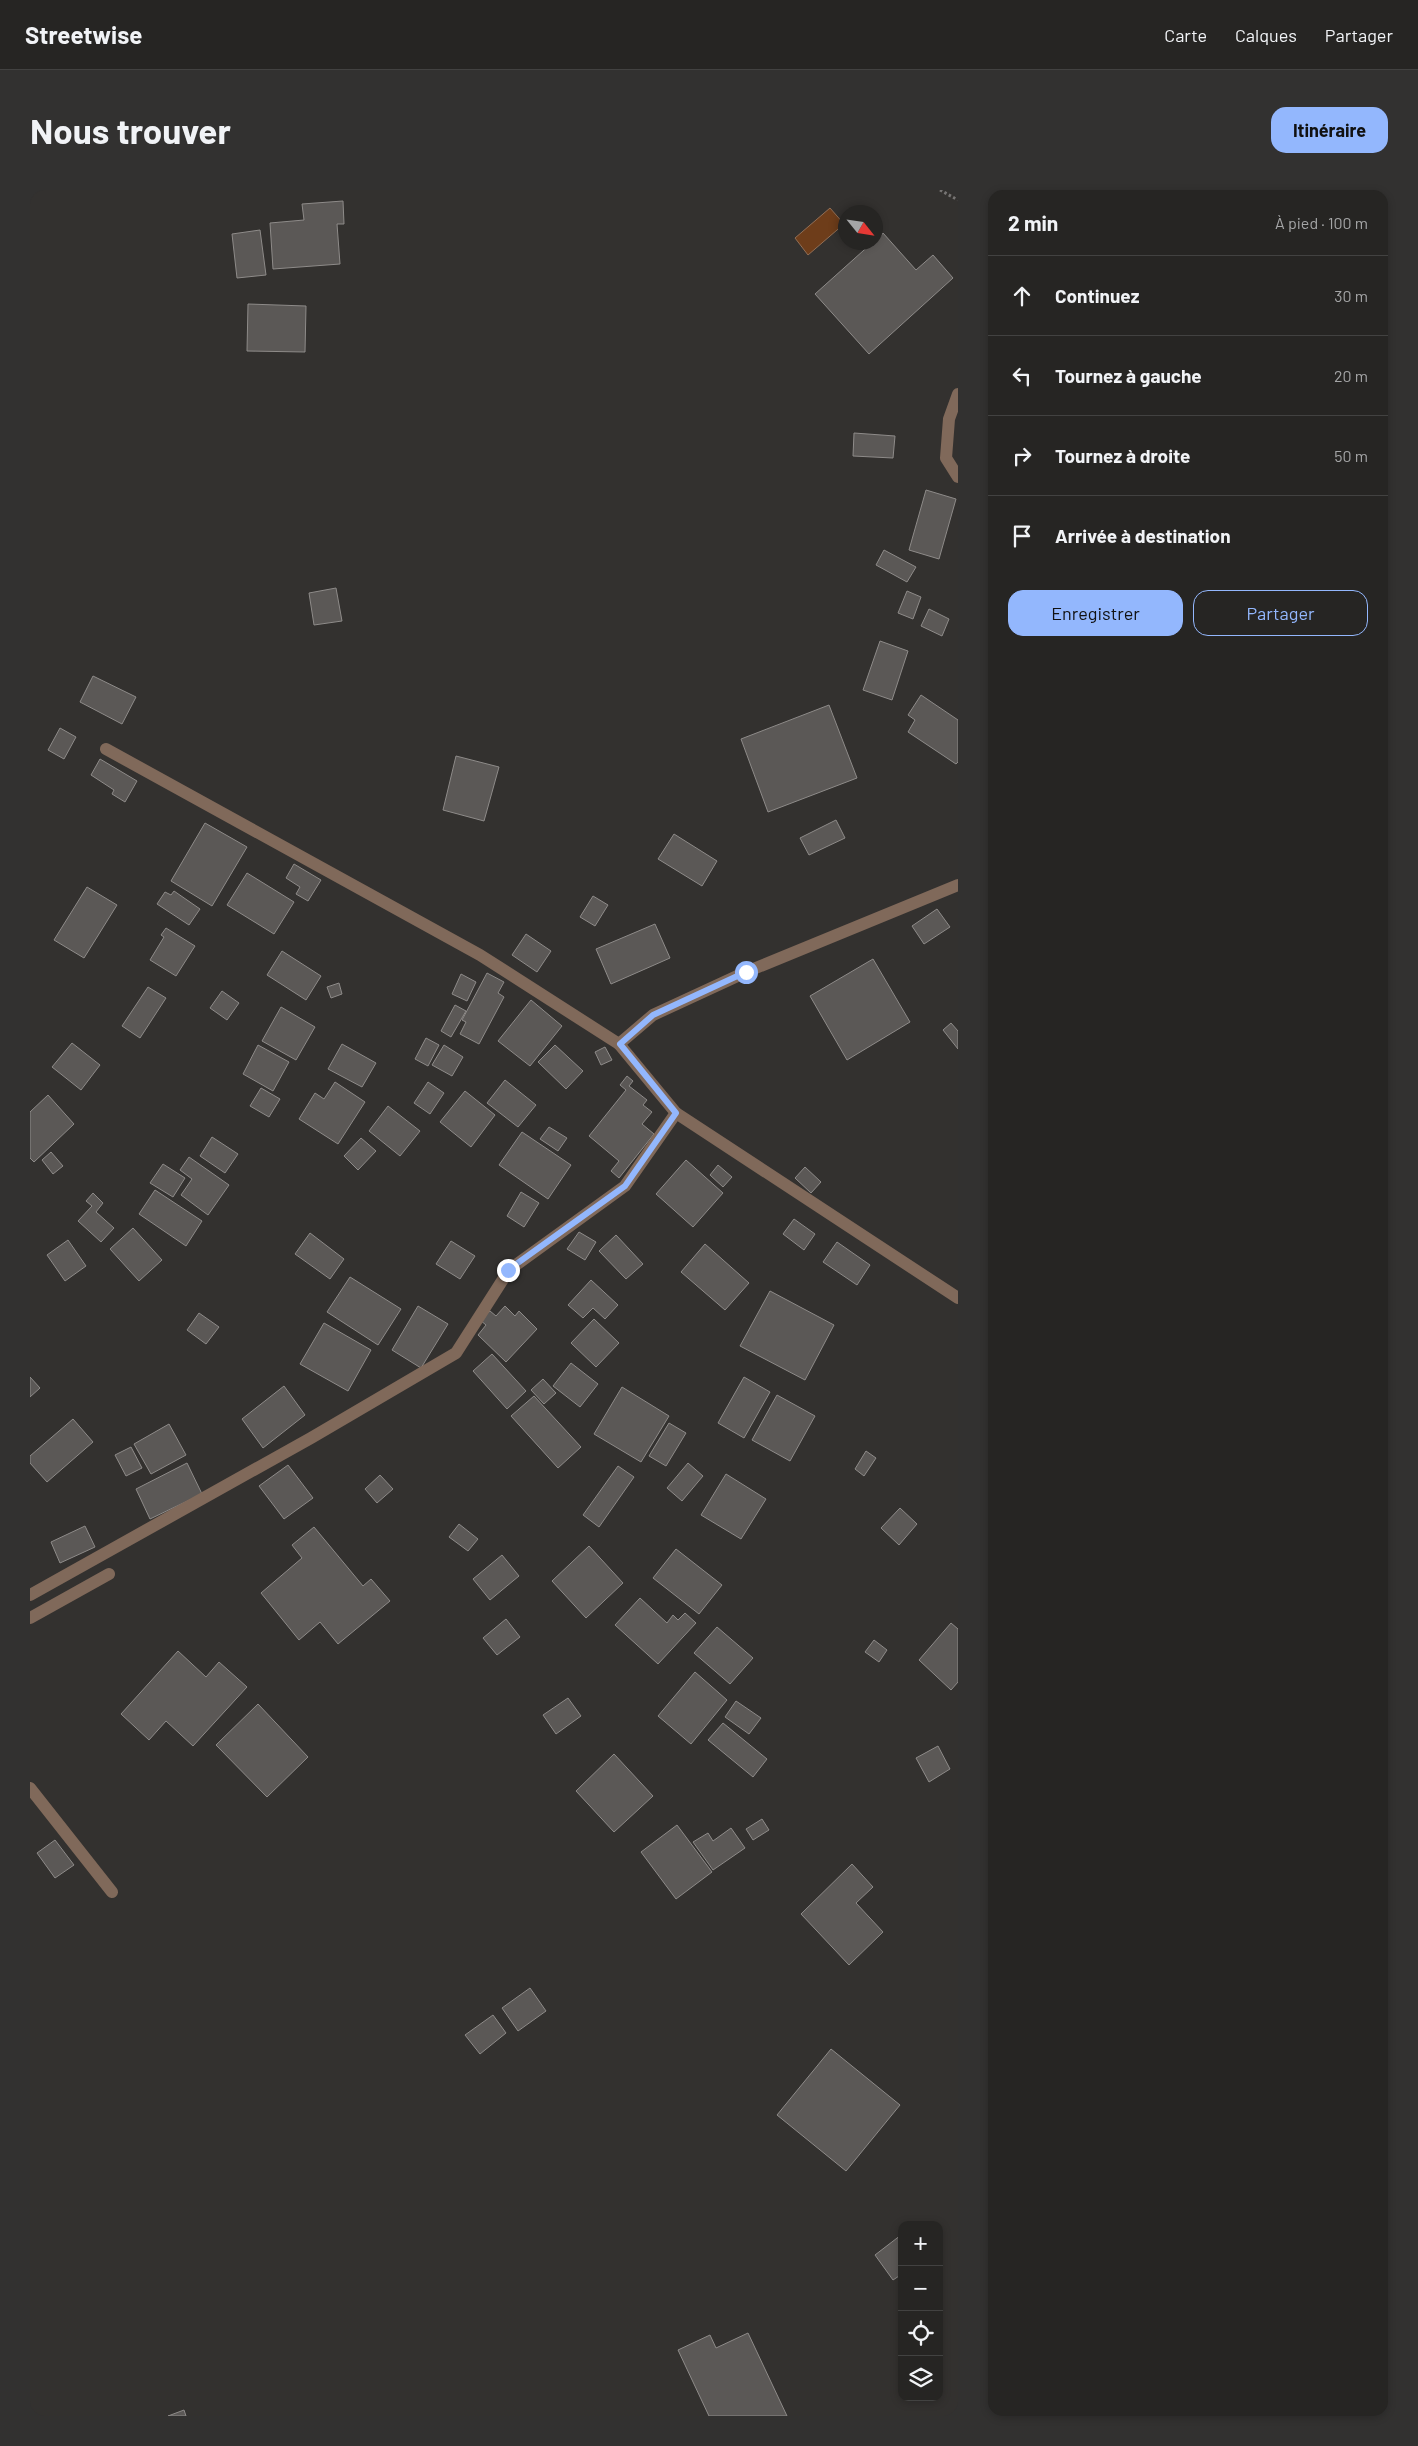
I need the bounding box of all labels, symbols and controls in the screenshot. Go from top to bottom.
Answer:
text: Streetwise [25,20,142,49]
text: Carte [1164,24,1207,46]
text: Calques [1235,24,1297,46]
text: Partager [1325,24,1393,46]
button: Itinéraire [1271,107,1388,153]
text: Nous trouver [30,109,231,151]
north arrow [838,205,883,250]
text: 2 min [1008,210,1058,235]
text: À pied · 100 m [1275,213,1368,232]
icon: ahead [1008,282,1036,310]
text: Continuez [1055,284,1139,307]
text: 30 m [1334,286,1368,305]
icon: left [1008,362,1036,390]
text: Tournez à gauche [1055,364,1202,387]
text: 20 m [1334,366,1368,385]
icon: right [1008,442,1036,470]
text: Tournez à droite [1055,444,1191,467]
text: 50 m [1334,446,1368,465]
icon: arrive [1008,522,1036,550]
text: Arrivée à destination [1055,524,1231,547]
button: Enregistrer [1008,590,1183,636]
button: Partager [1193,590,1368,636]
route start [735,961,758,984]
route end [497,1259,520,1282]
map controls [898,2221,943,2401]
button: + [898,2221,943,2266]
button: − [898,2266,943,2311]
button: locate [898,2311,943,2356]
button: layers [898,2356,943,2401]

